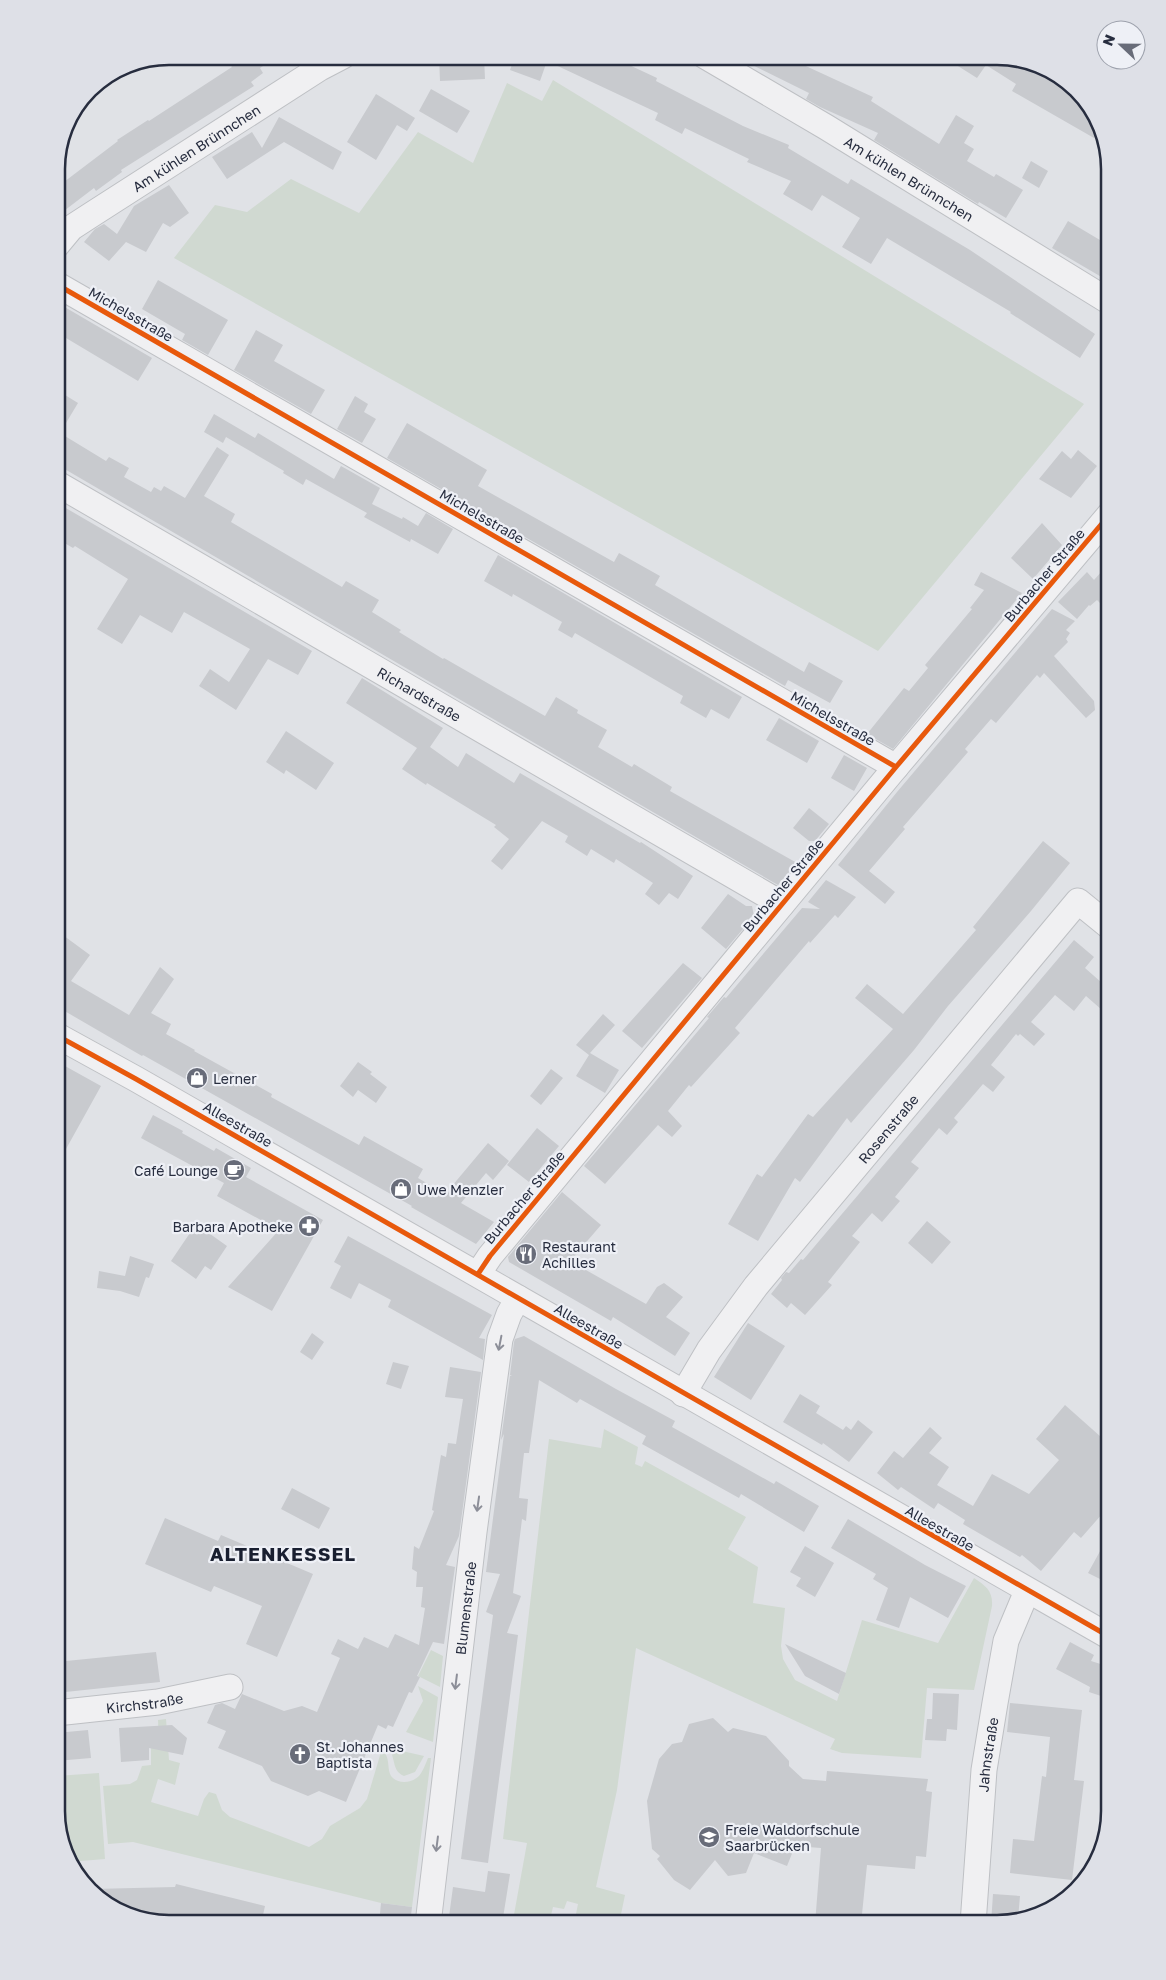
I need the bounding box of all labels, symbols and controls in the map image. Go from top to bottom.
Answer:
north arrow [1096,20,1146,70]
text: N [1099,32,1118,48]
street label: Am kühlen Brünnchen [129,100,263,195]
street label: Am kühlen Brünnchen [842,132,977,224]
street label: Michelsstraße [86,283,176,345]
street label: Michelsstraße [437,485,527,547]
street label: Burbacher Straße [1000,525,1088,625]
street label: Richardstraße [374,663,464,725]
street label: Michelsstraße [788,687,878,749]
street label: Burbacher Straße [739,835,827,935]
shop icon: Lerner [185,1066,209,1090]
place label: Lerner [213,1070,257,1087]
street label: Rosenstraße [854,1091,921,1166]
street label: Alleestraße [201,1097,275,1151]
street label: Burbacher Straße [480,1147,568,1247]
cafe icon: Café Lounge [222,1158,246,1182]
place label: Café Lounge [134,1162,218,1179]
shop icon: Uwe Menzler [389,1177,413,1201]
place label: Uwe Menzler [417,1181,504,1198]
pharmacy icon: Barbara Apotheke [297,1214,321,1238]
place label: Barbara Apotheke [173,1218,293,1235]
place label: Restaurant Achilles [542,1238,616,1271]
restaurant icon: Restaurant Achilles [514,1242,538,1266]
street label: Alleestraße [552,1299,626,1353]
one-way arrow [495,1334,505,1350]
one-way arrow [473,1495,483,1511]
street label: Alleestraße [903,1501,977,1555]
district label: ALTENKESSEL [210,1542,356,1565]
street label: Blumenstraße [451,1560,479,1656]
one-way arrow [451,1674,461,1690]
street label: Kirchstraße [105,1689,184,1716]
street label: Jahnstraße [974,1716,1001,1793]
place label: St. Johannes Baptista [316,1738,404,1771]
church icon: St. Johannes Baptista [288,1742,312,1766]
place label: Freie Waldorfschule Saarbrücken [725,1821,860,1854]
school or university icon: Freie Waldorfschule Saarbrücken [697,1825,721,1849]
one-way arrow [432,1835,442,1851]

